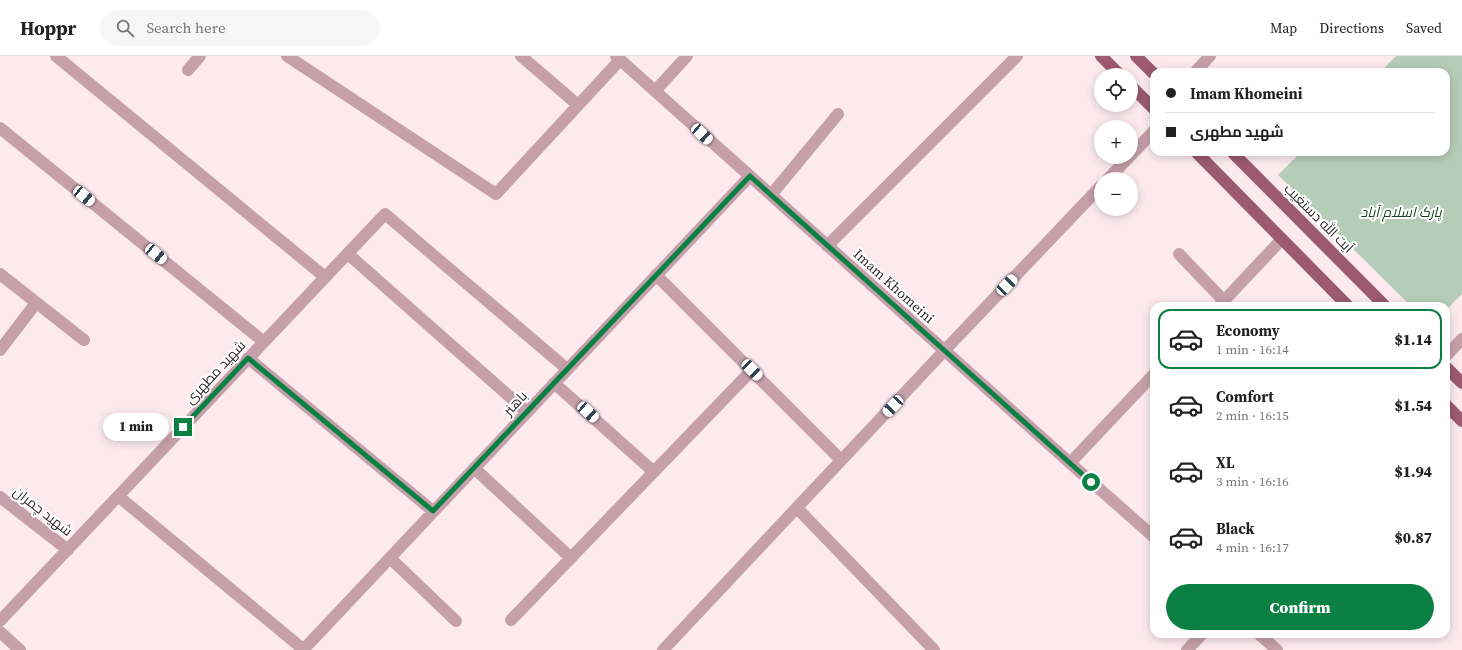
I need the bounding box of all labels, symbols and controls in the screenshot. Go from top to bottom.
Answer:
search box [100,10,380,46]
text: Hoppr [20,15,76,41]
icon: search [114,17,136,39]
text: Search here [146,17,226,38]
text: Map [1270,18,1297,38]
text: Directions [1319,18,1384,38]
text: Saved [1406,18,1442,38]
map controls [1094,68,1138,216]
button: locate [1094,68,1138,112]
text: Imam Khomeini [1190,83,1302,104]
button: + [1094,120,1138,164]
text: شهید مطهری [1190,121,1284,142]
car [689,122,715,146]
button: − [1094,172,1138,216]
street label: آیت الله دستغیب [1280,179,1358,257]
car [71,184,97,208]
park label: پارک اسلام آباد [1361,202,1443,222]
car [143,242,169,266]
street label: Imam Khomeini [849,244,939,328]
car [994,272,1020,298]
text: Economy [1216,320,1280,341]
icon: car [1168,321,1204,357]
text: $1.14 [1394,329,1432,350]
street label: شهید مطهری [180,336,250,408]
text: 1 min · 16:14 [1216,341,1289,358]
car [739,357,765,383]
street label: باهنر [498,386,532,421]
text: Comfort [1216,386,1274,407]
icon: car [1168,387,1204,423]
car [880,393,906,419]
text: $1.54 [1394,395,1432,416]
car [575,400,601,424]
text: 2 min · 16:15 [1216,407,1289,424]
callout: 1 min [103,413,169,441]
text: 1 min [119,418,153,435]
route end [174,418,192,436]
text: XL [1216,452,1235,473]
icon: car [1168,453,1204,489]
text: $1.94 [1394,461,1432,482]
route start [1082,473,1100,491]
text: 3 min · 16:16 [1216,473,1289,490]
street label: شهید چمران [9,482,77,540]
text: Black [1216,518,1255,539]
icon: car [1168,519,1204,555]
text: $0.87 [1394,527,1432,548]
text: 4 min · 16:17 [1216,539,1289,556]
button: Confirm [1166,584,1434,630]

